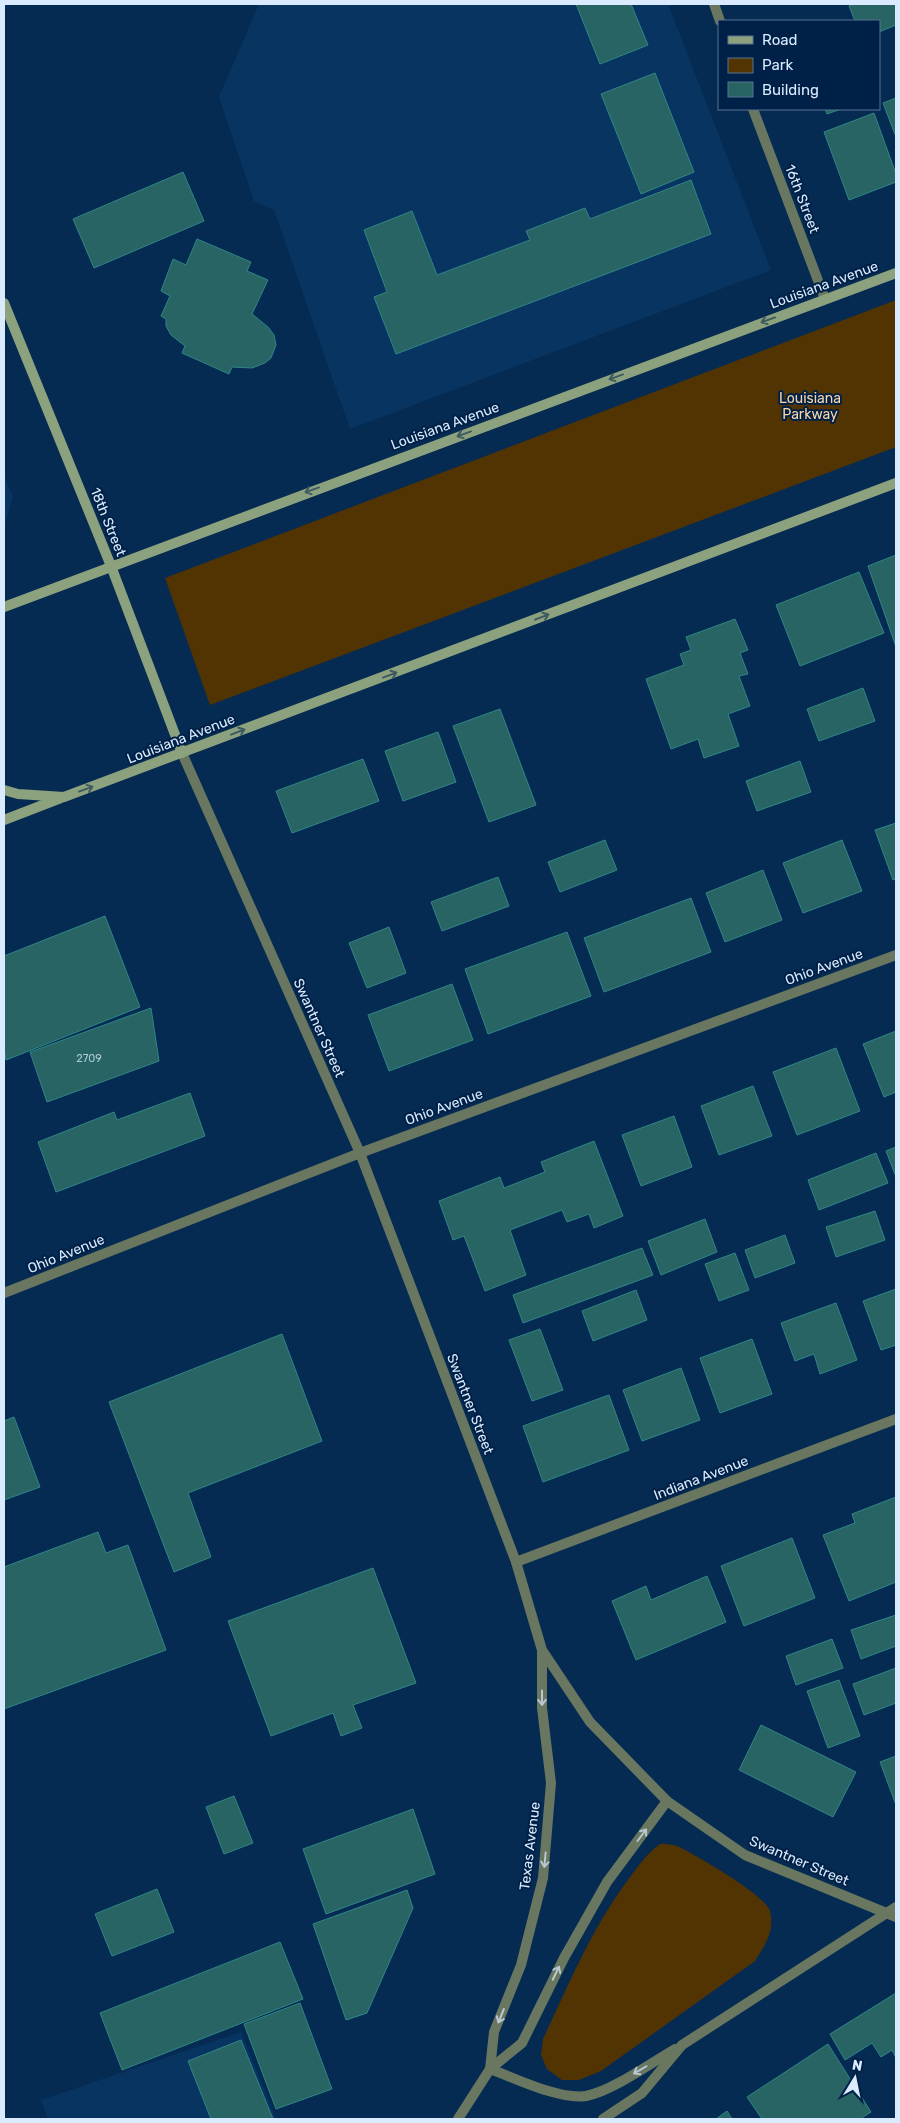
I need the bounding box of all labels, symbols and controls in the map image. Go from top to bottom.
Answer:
legend [718,20,880,110]
text: Road [762,31,798,49]
text: Park [762,56,793,74]
text: Building [762,81,819,99]
street label: 16th Street [781,162,823,236]
street label: Louisiana Avenue [767,257,881,313]
one-way arrow [761,316,777,325]
one-way arrow [609,373,624,382]
park label: Louisiana Parkway [779,390,841,423]
street label: Louisiana Avenue [388,398,502,454]
one-way arrow [457,430,472,439]
street label: 18th Street [86,485,130,559]
one-way arrow [304,487,319,496]
one-way arrow [533,612,549,621]
one-way arrow [381,670,397,679]
street label: Louisiana Avenue [125,711,237,767]
one-way arrow [230,727,245,736]
one-way arrow [77,784,93,793]
street label: Ohio Avenue [783,945,865,989]
street label: Swantner Street [290,976,349,1081]
house number: 2709 [76,1052,102,1065]
street label: Ohio Avenue [403,1085,485,1129]
street label: Ohio Avenue [25,1231,107,1277]
street label: Swantner Street [443,1351,497,1457]
street label: Indiana Avenue [651,1452,751,1504]
one-way arrow [537,1690,547,1706]
street label: Texas Avenue [516,1801,544,1891]
one-way arrow [636,1829,647,1842]
street label: Swantner Street [747,1832,852,1890]
one-way arrow [540,1852,549,1868]
one-way arrow [552,1966,561,1981]
one-way arrow [495,2008,505,2023]
north arrow [830,2053,880,2103]
text: N [851,2056,864,2075]
one-way arrow [633,2065,647,2075]

